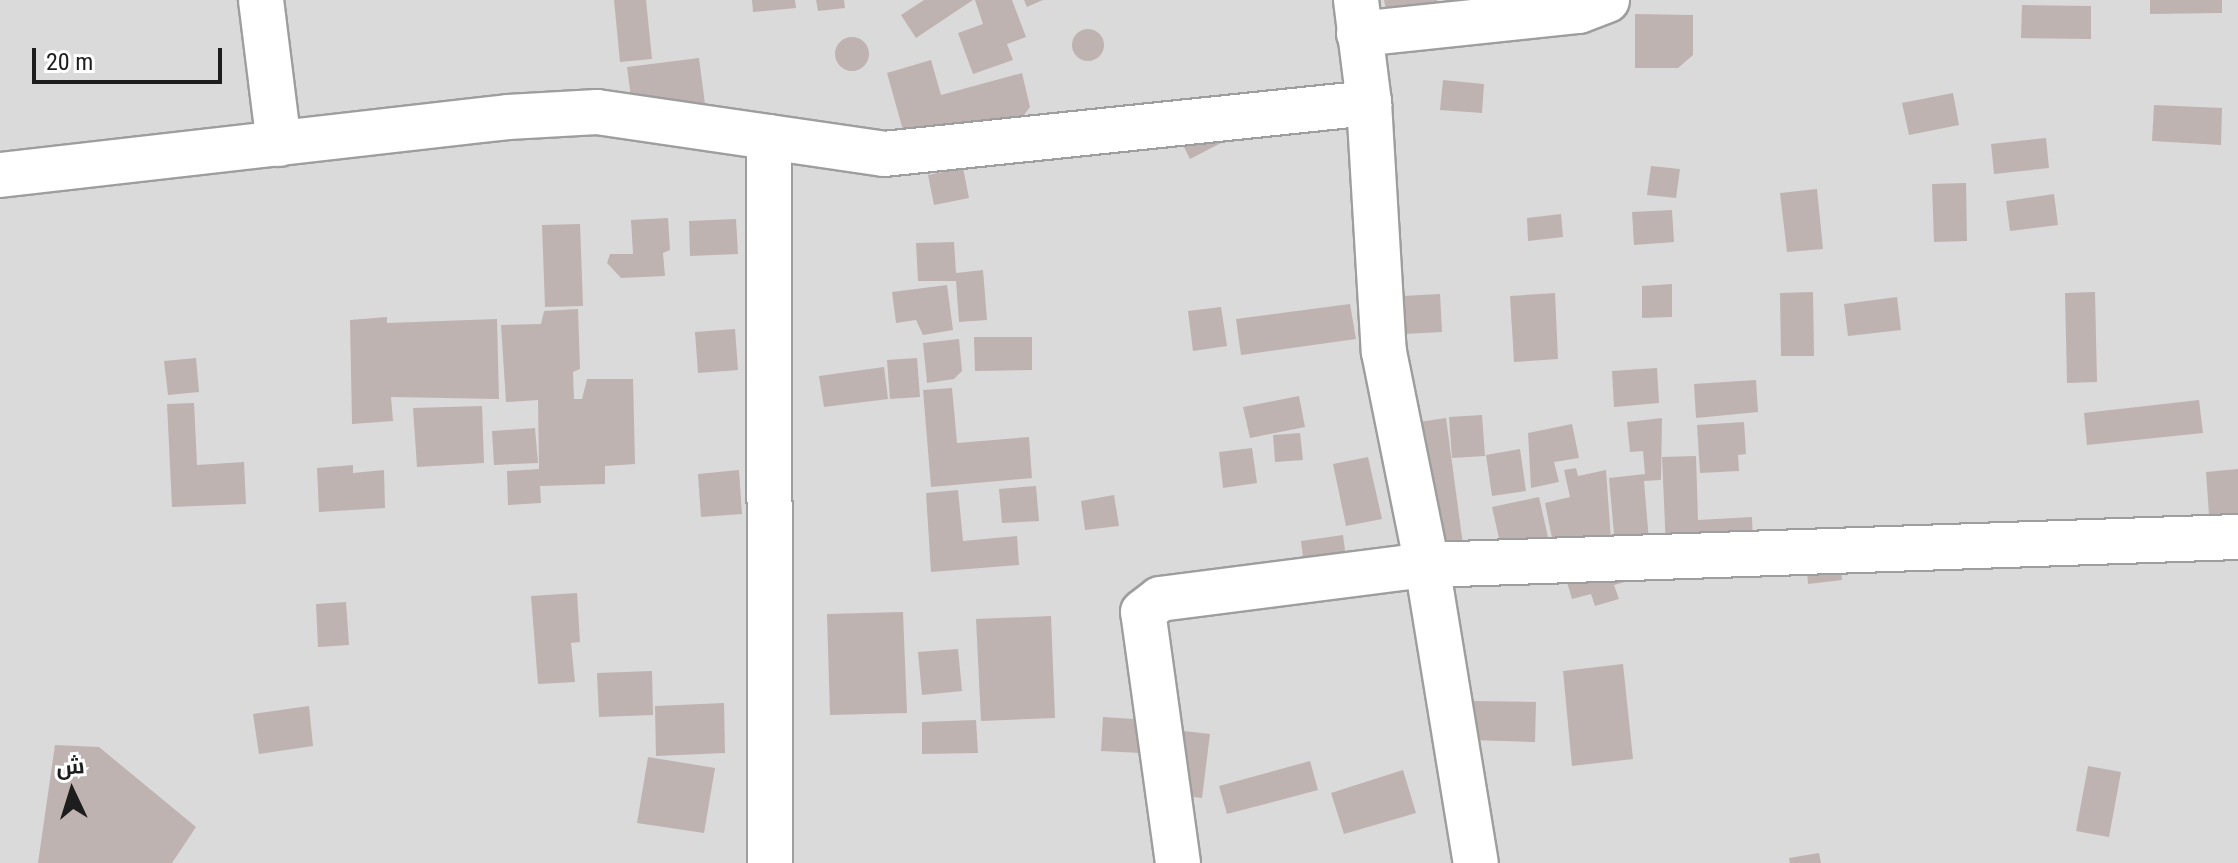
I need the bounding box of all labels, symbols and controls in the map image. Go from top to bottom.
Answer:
scale bar [36,32,226,82]
text: 20 m [46,48,93,76]
north arrow [32,751,112,831]
text: ش [55,753,85,780]

